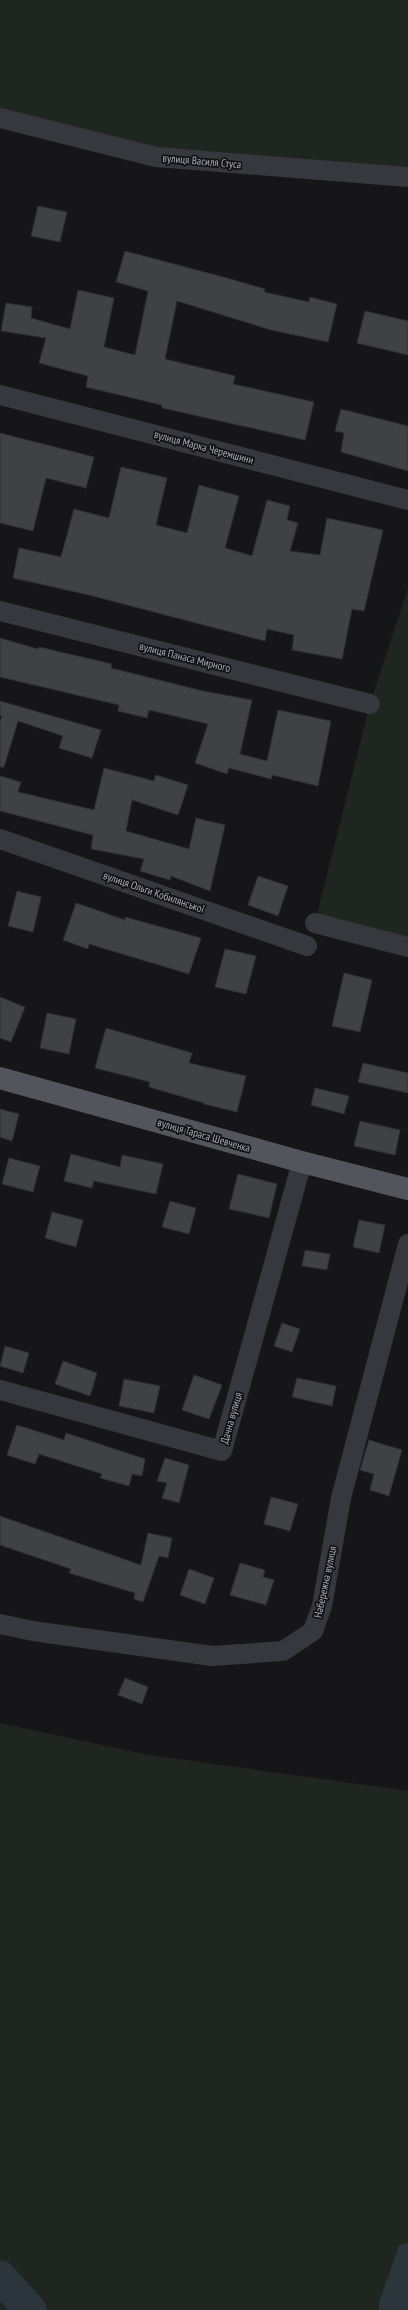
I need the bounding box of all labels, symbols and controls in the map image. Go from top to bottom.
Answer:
street label: вулиця Василя Стуса [162,151,242,171]
street label: вулиця Марка Черемшини [153,427,255,467]
street label: вулиця Панаса Мирного [138,639,232,675]
street label: вулиця Ольги Кобилянської [101,868,207,916]
street label: вулиця Тараса Шевченка [156,1115,252,1155]
street label: Дачна вулиця [217,1391,245,1445]
street label: Набережна вулиця [311,1545,339,1619]

